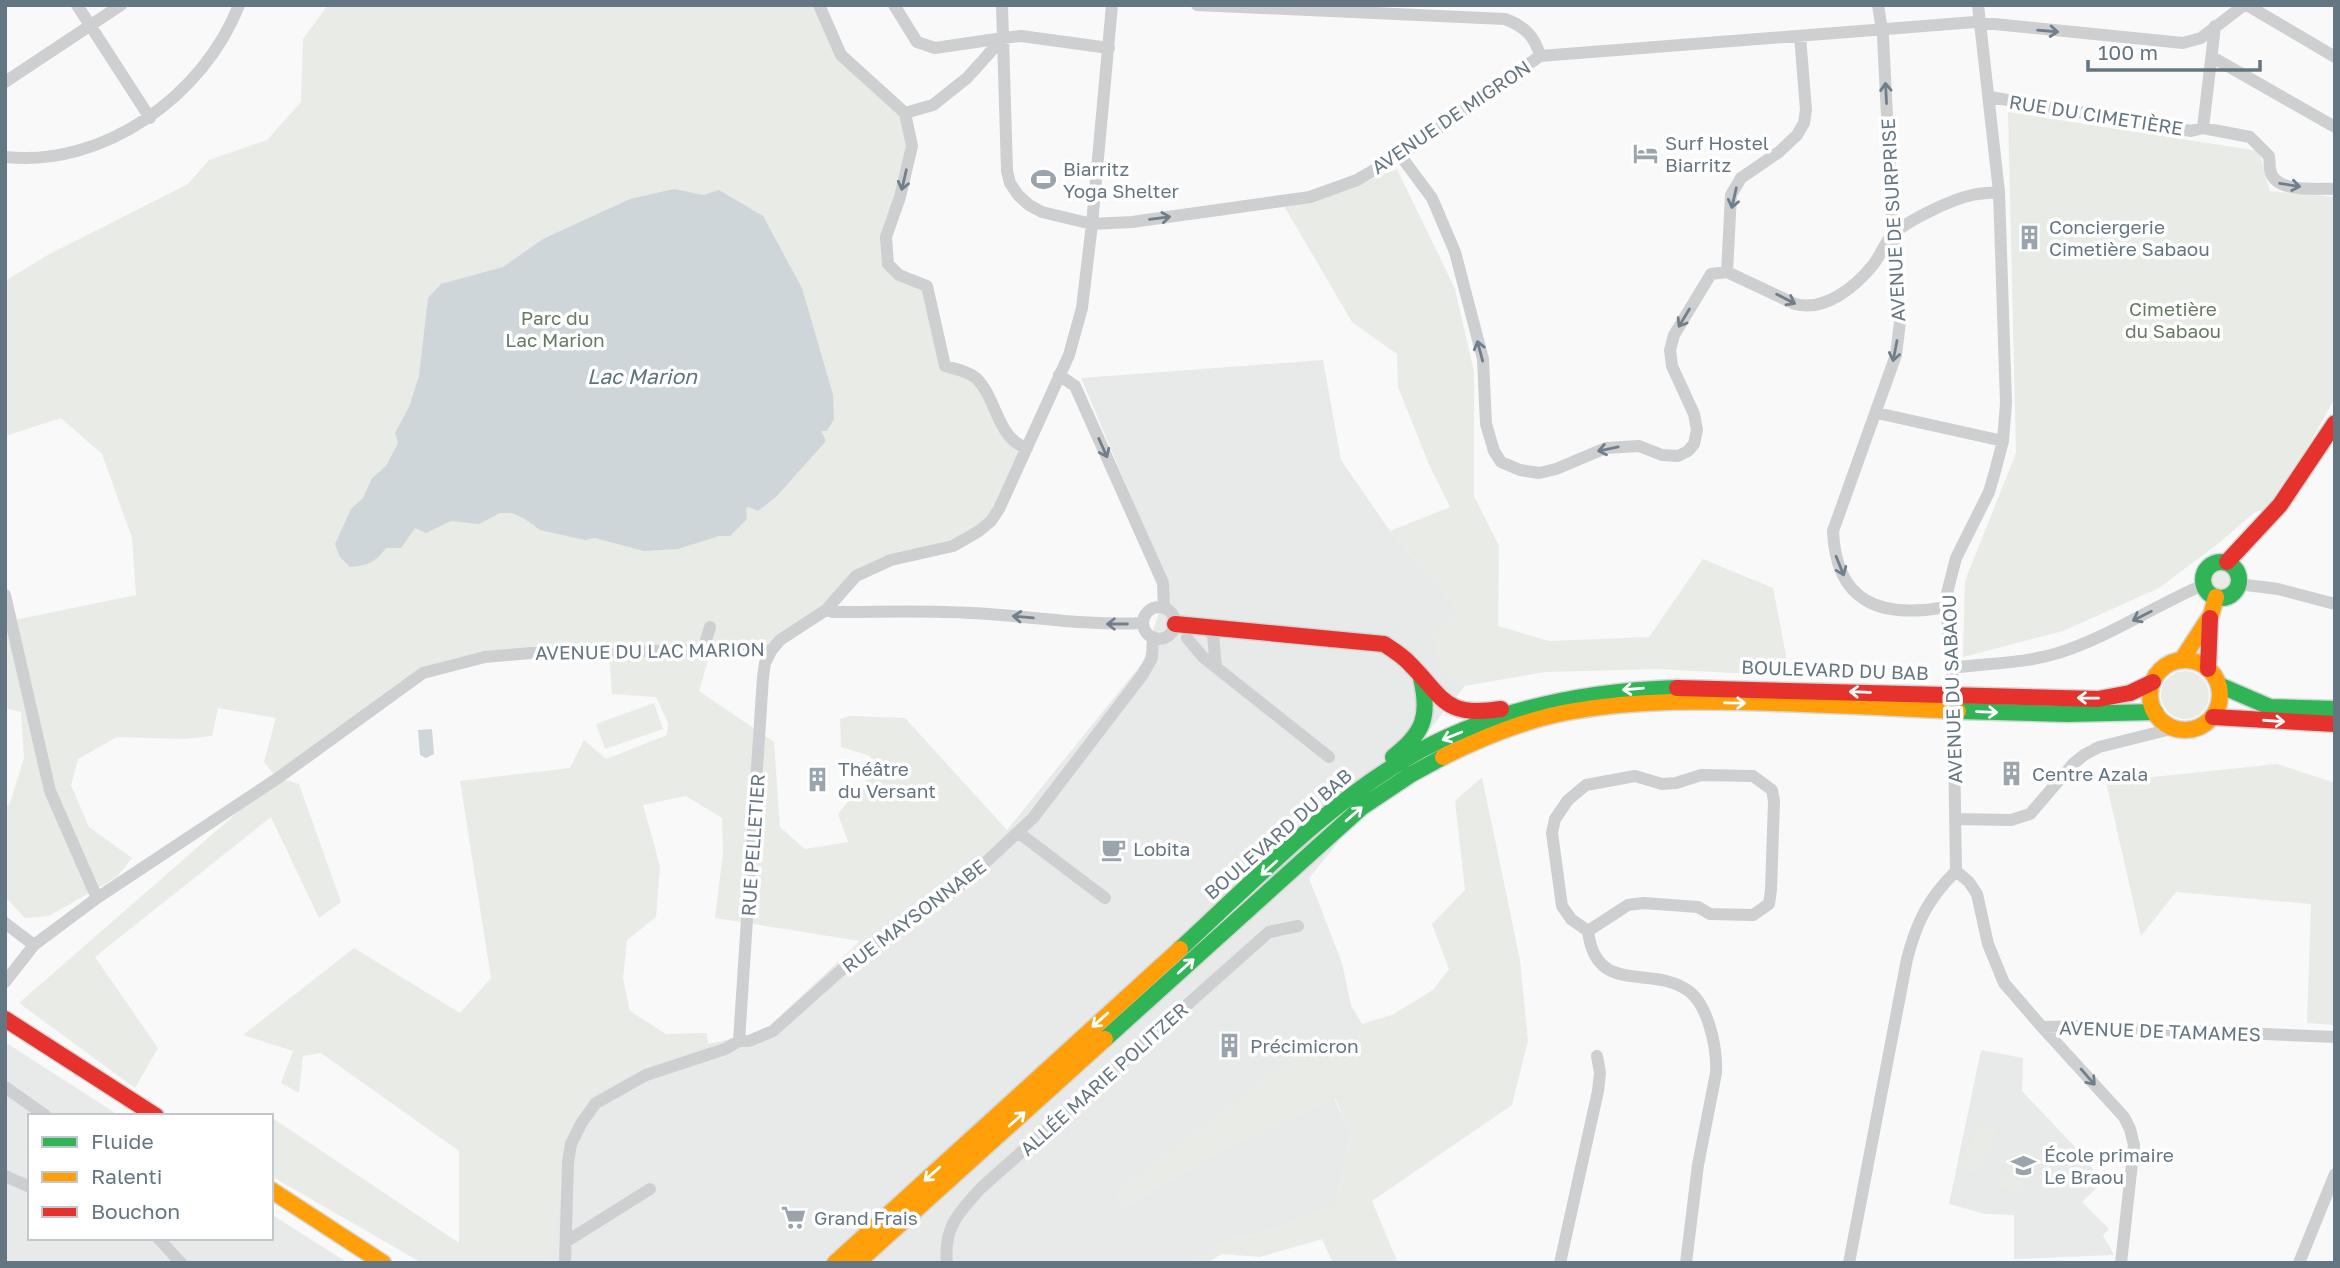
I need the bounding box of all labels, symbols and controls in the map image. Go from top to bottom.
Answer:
one-way arrow [2036,24,2059,37]
scale bar [2088,28,2260,72]
text: 100 m [2098,39,2158,65]
street label: AVENUE DE MIGRON [1367,55,1535,178]
one-way arrow [1879,81,1892,104]
street label: RUE DU CIMETIÈRE [2008,89,2185,140]
street label: AVENUE DE SURPRISE [1876,118,1909,322]
place label: Surf Hostel Biarritz [1665,131,1769,176]
hotel icon: Surf Hostel Biarritz [1631,140,1659,168]
place label: Biarritz Yoga Shelter [1063,157,1179,202]
sports icon: Biarritz Yoga Shelter [1029,166,1057,194]
one-way arrow [896,168,910,191]
one-way arrow [2278,179,2301,192]
one-way arrow [1726,186,1740,209]
one-way arrow [1148,211,1171,224]
place label: Conciergerie Cimetière Sabaou [2049,215,2210,260]
building icon: Conciergerie Cimetière Sabaou [2015,224,2043,252]
one-way arrow [1775,293,1796,307]
park label: Cimetière du Sabaou [2125,297,2221,342]
park label: Parc du Lac Marion [505,306,605,351]
one-way arrow [1676,307,1690,327]
one-way arrow [1888,339,1902,362]
one-way arrow [1473,340,1486,363]
water label: Lac Marion [587,363,698,389]
one-way arrow [1097,437,1110,458]
one-way arrow [1597,443,1620,457]
one-way arrow [1834,555,1847,577]
street label: AVENUE DU SABAOU [1937,594,1966,784]
one-way arrow [2132,609,2153,623]
one-way arrow [1013,610,1035,623]
one-way arrow [1106,617,1129,631]
street label: AVENUE DU LAC MARION [535,637,765,664]
street label: BOULEVARD DU BAB [1741,655,1929,684]
one-way arrow [1622,683,1645,696]
one-way arrow [1849,685,1872,699]
one-way arrow [2076,692,2099,705]
one-way arrow [1723,697,1746,710]
one-way arrow [1975,705,1998,718]
one-way arrow [2262,715,2284,728]
one-way arrow [1442,730,1464,743]
place label: Théâtre du Versant [838,757,936,802]
building icon: Centre Azala [1998,760,2026,788]
place label: Centre Azala [2032,762,2148,785]
street label: BOULEVARD DU BAB [1199,763,1356,904]
building icon: Théâtre du Versant [804,766,832,794]
street label: RUE PELLETIER [736,773,769,917]
one-way arrow [1345,806,1363,822]
cafe icon: Lobita [1099,835,1127,863]
place label: Lobita [1133,837,1190,860]
street label: RUE MAYSONNABE [837,854,990,977]
one-way arrow [1260,860,1278,876]
one-way arrow [1177,958,1195,974]
street label: ALLÉE MARIE POLITZER [1015,997,1192,1160]
one-way arrow [1091,1012,1109,1028]
street label: AVENUE DE TAMAMES [2059,1015,2261,1046]
building icon: Précimicron [1216,1032,1244,1060]
place label: Précimicron [1250,1034,1359,1057]
one-way arrow [2080,1068,2096,1086]
one-way arrow [1008,1110,1025,1127]
legend [28,1114,273,1240]
text: Fluide [91,1128,154,1154]
place label: École primaire Le Braou [2044,1143,2174,1188]
school or university icon: École primaire Le Braou [2010,1152,2038,1180]
text: Ralenti [91,1163,162,1189]
one-way arrow [924,1165,941,1182]
text: Bouchon [91,1198,180,1224]
supermarket icon: Grand Frais [780,1204,808,1232]
place label: Grand Frais [814,1206,918,1229]

